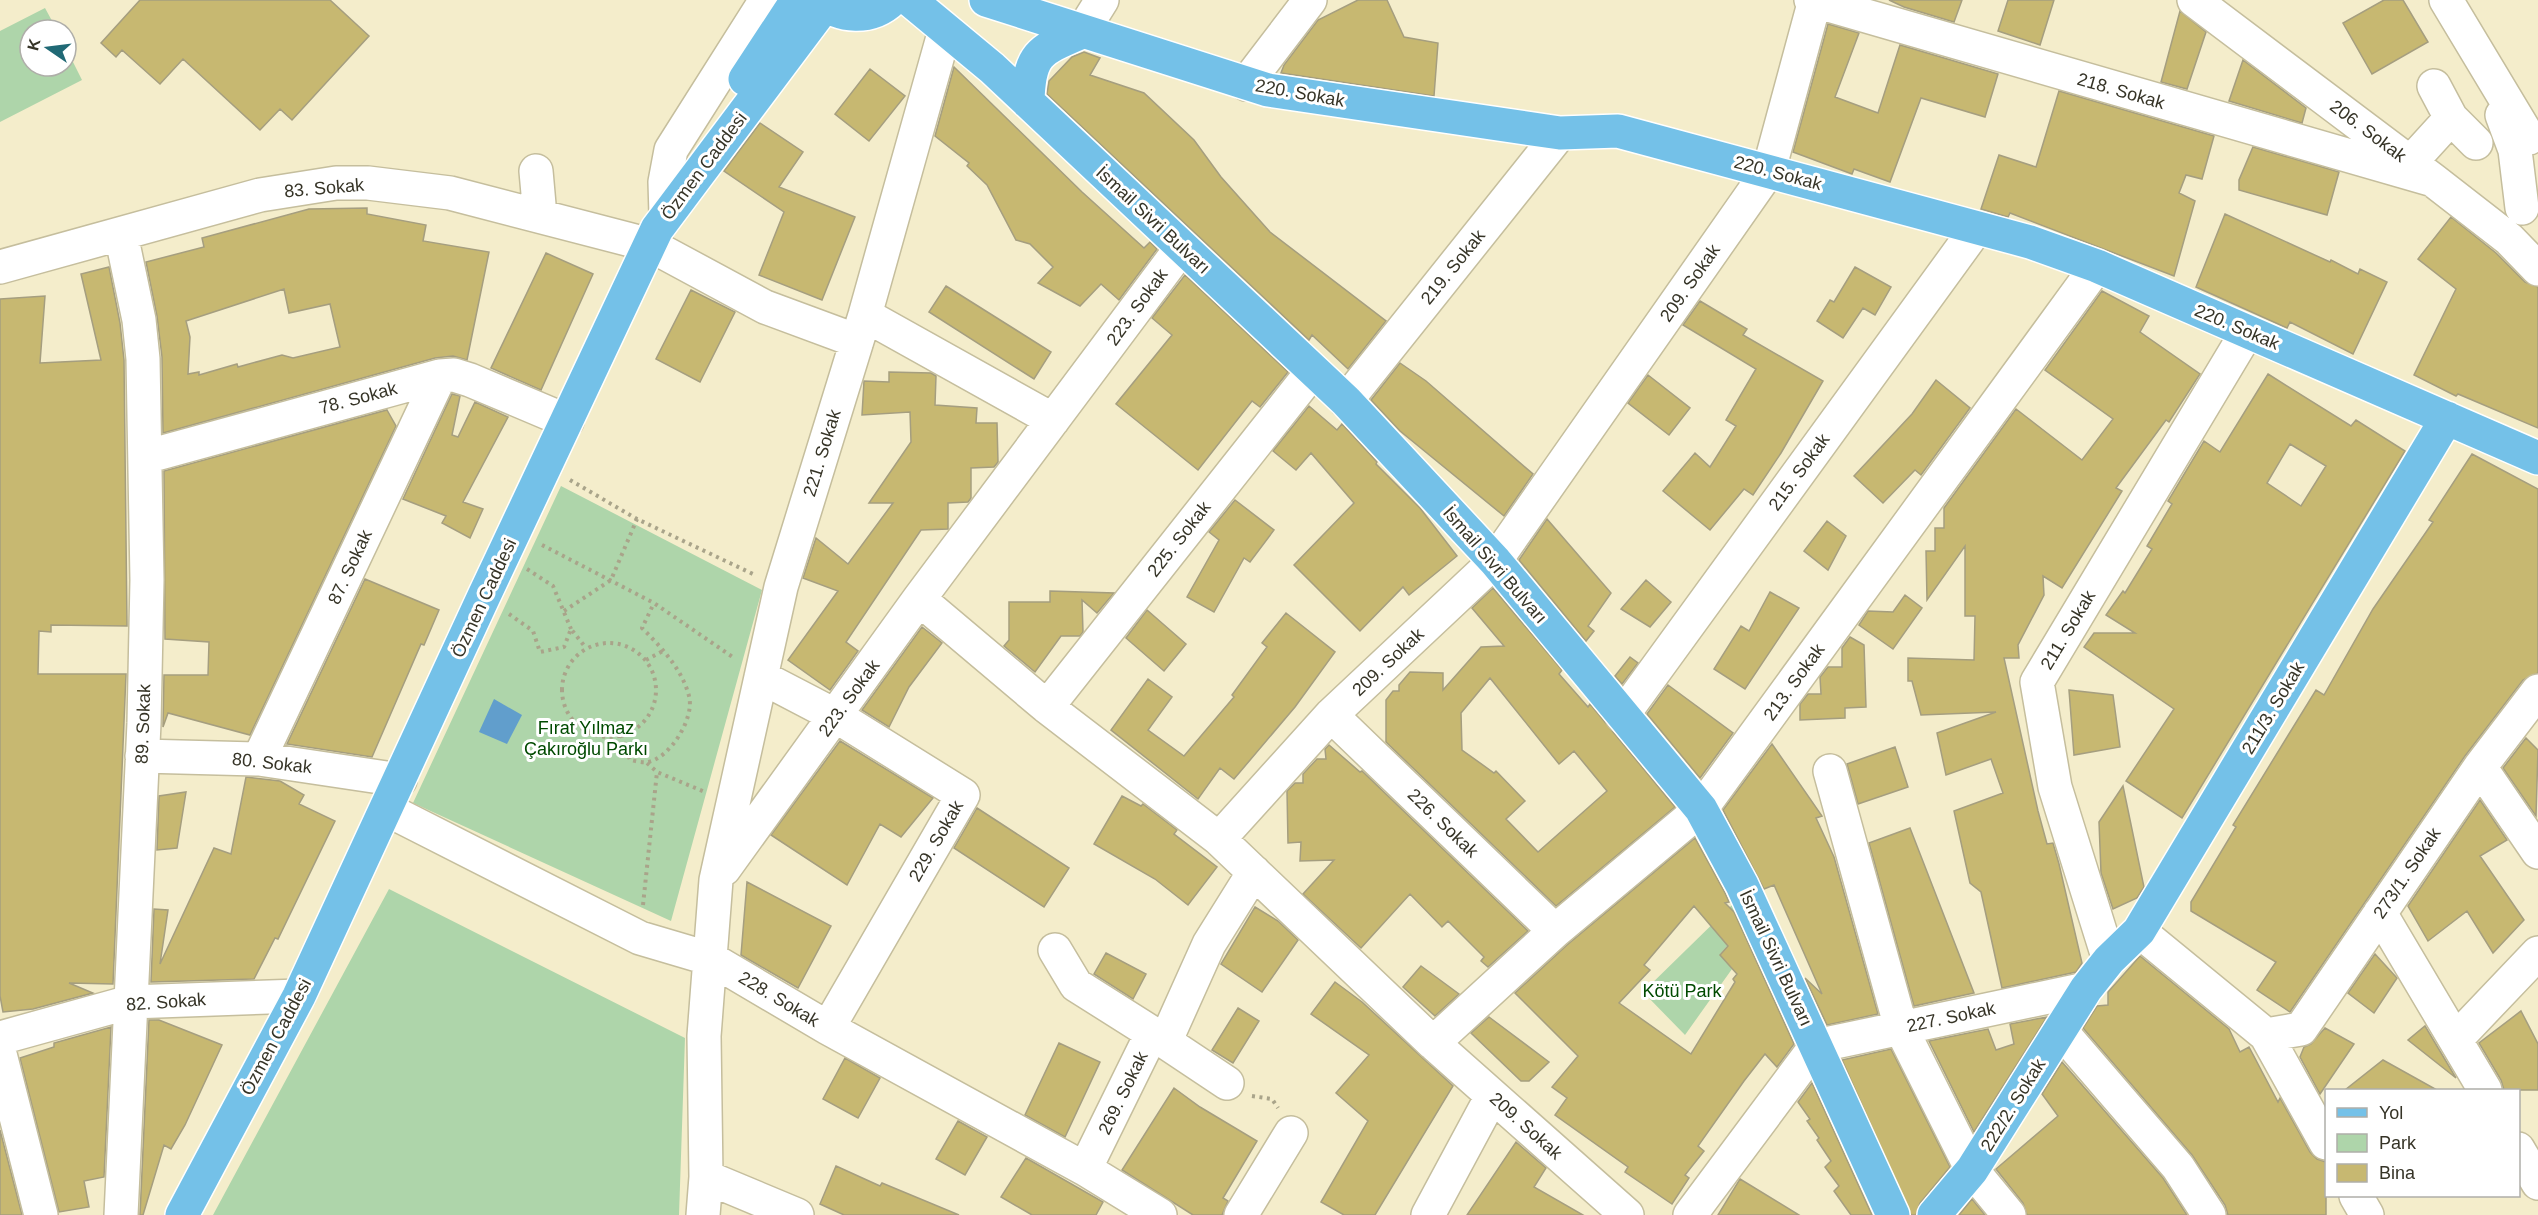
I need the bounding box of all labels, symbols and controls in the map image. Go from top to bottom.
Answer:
north arrow [18,18,78,78]
text: K [24,36,44,52]
street label: 218. Sokak [2075,69,2168,113]
street label: 220. Sokak [1254,75,1347,111]
street label: 206. Sokak [2326,96,2411,167]
street label: Özmen Caddesi [657,108,751,224]
street label: 220. Sokak [1732,152,1825,195]
street label: İsmail Sivri Bulvarı [1092,162,1214,278]
street label: 83. Sokak [283,174,366,201]
street label: 219. Sokak [1417,225,1490,308]
street label: 209. Sokak [1656,240,1725,326]
street label: 223. Sokak [1102,264,1172,349]
street label: 220. Sokak [2192,300,2283,354]
street label: 78. Sokak [317,378,400,418]
street label: 221. Sokak [799,406,845,499]
street label: 215. Sokak [1764,429,1834,514]
street label: 225. Sokak [1143,497,1215,581]
street label: İsmail Sivri Bulvarı [1439,503,1551,627]
street label: 87. Sokak [324,526,376,608]
street label: Özmen Caddesi [448,535,520,661]
street label: 211. Sokak [2037,586,2100,673]
street label: 209. Sokak [1348,623,1428,700]
street label: 213. Sokak [1759,639,1829,724]
street label: 223. Sokak [814,655,884,740]
street label: 211/3. Sokak [2238,658,2309,758]
street label: 89. Sokak [132,683,154,764]
park label: Fırat Yılmaz Çakıroğlu Parkı [524,718,648,759]
street label: 80. Sokak [231,749,314,777]
street label: 226. Sokak [1404,785,1483,862]
street label: 229. Sokak [905,796,968,885]
street label: 273/1. Sokak [2369,823,2445,922]
street label: İsmail Sivri Bulvarı [1736,887,1816,1029]
street label: 228. Sokak [735,967,824,1031]
street label: Özmen Caddesi [237,975,315,1099]
park label: Kötü Park [1642,981,1723,1001]
street label: 82. Sokak [125,989,208,1015]
street label: 227. Sokak [1905,998,1998,1036]
street label: 269. Sokak [1094,1047,1152,1138]
street label: 222/2. Sokak [1977,1054,2050,1155]
street label: 209. Sokak [1486,1088,1567,1164]
legend [2325,1089,2520,1197]
text: Yol [2379,1103,2403,1123]
text: Park [2379,1133,2417,1153]
text: Bina [2379,1163,2416,1183]

